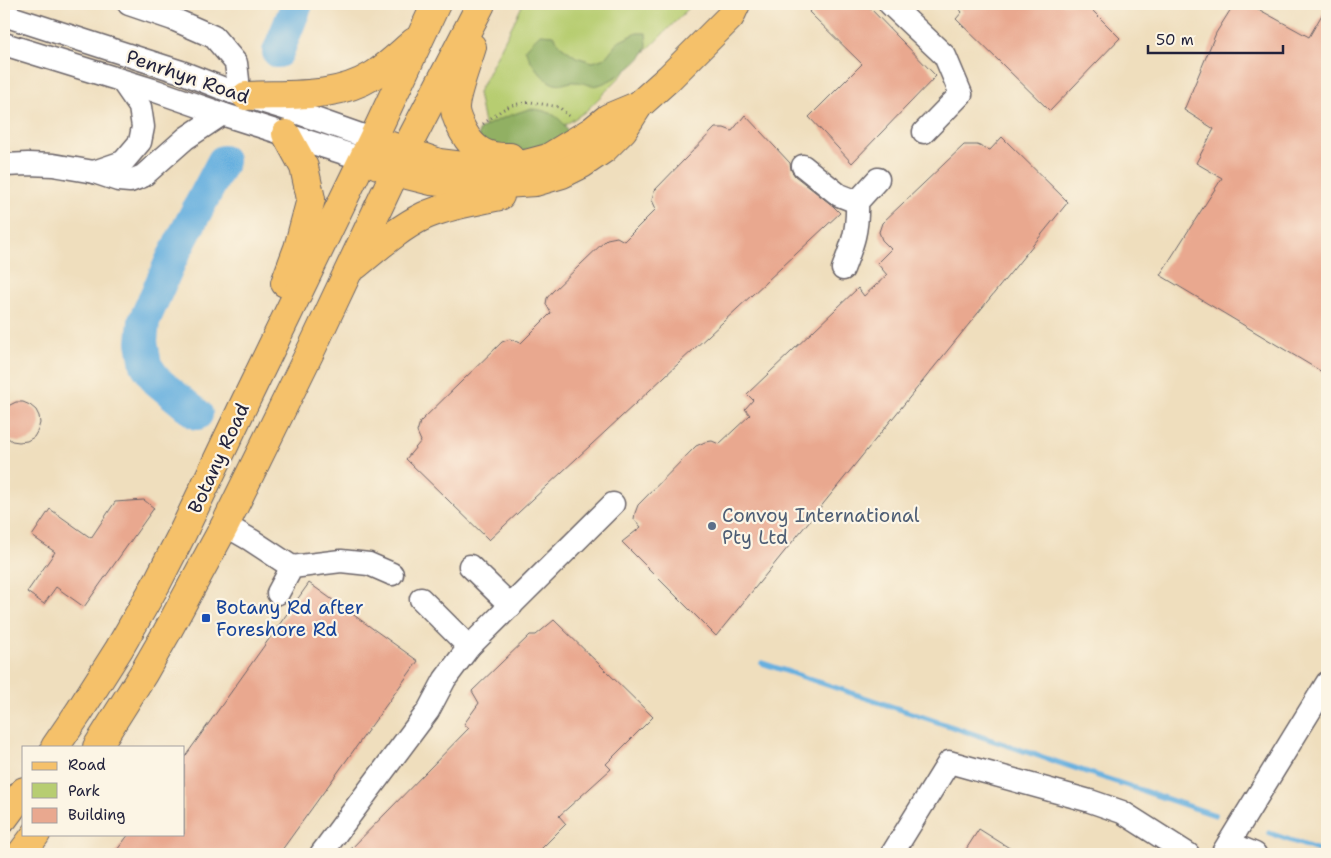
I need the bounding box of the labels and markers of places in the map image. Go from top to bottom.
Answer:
place label: Convoy International Pty Ltd [722,503,920,550]
marker: Convoy International Pty Ltd [706,520,718,532]
place label: Botany Rd after Foreshore Rd [216,595,364,642]
marker: Botany Rd after Foreshore Rd [200,612,212,624]

